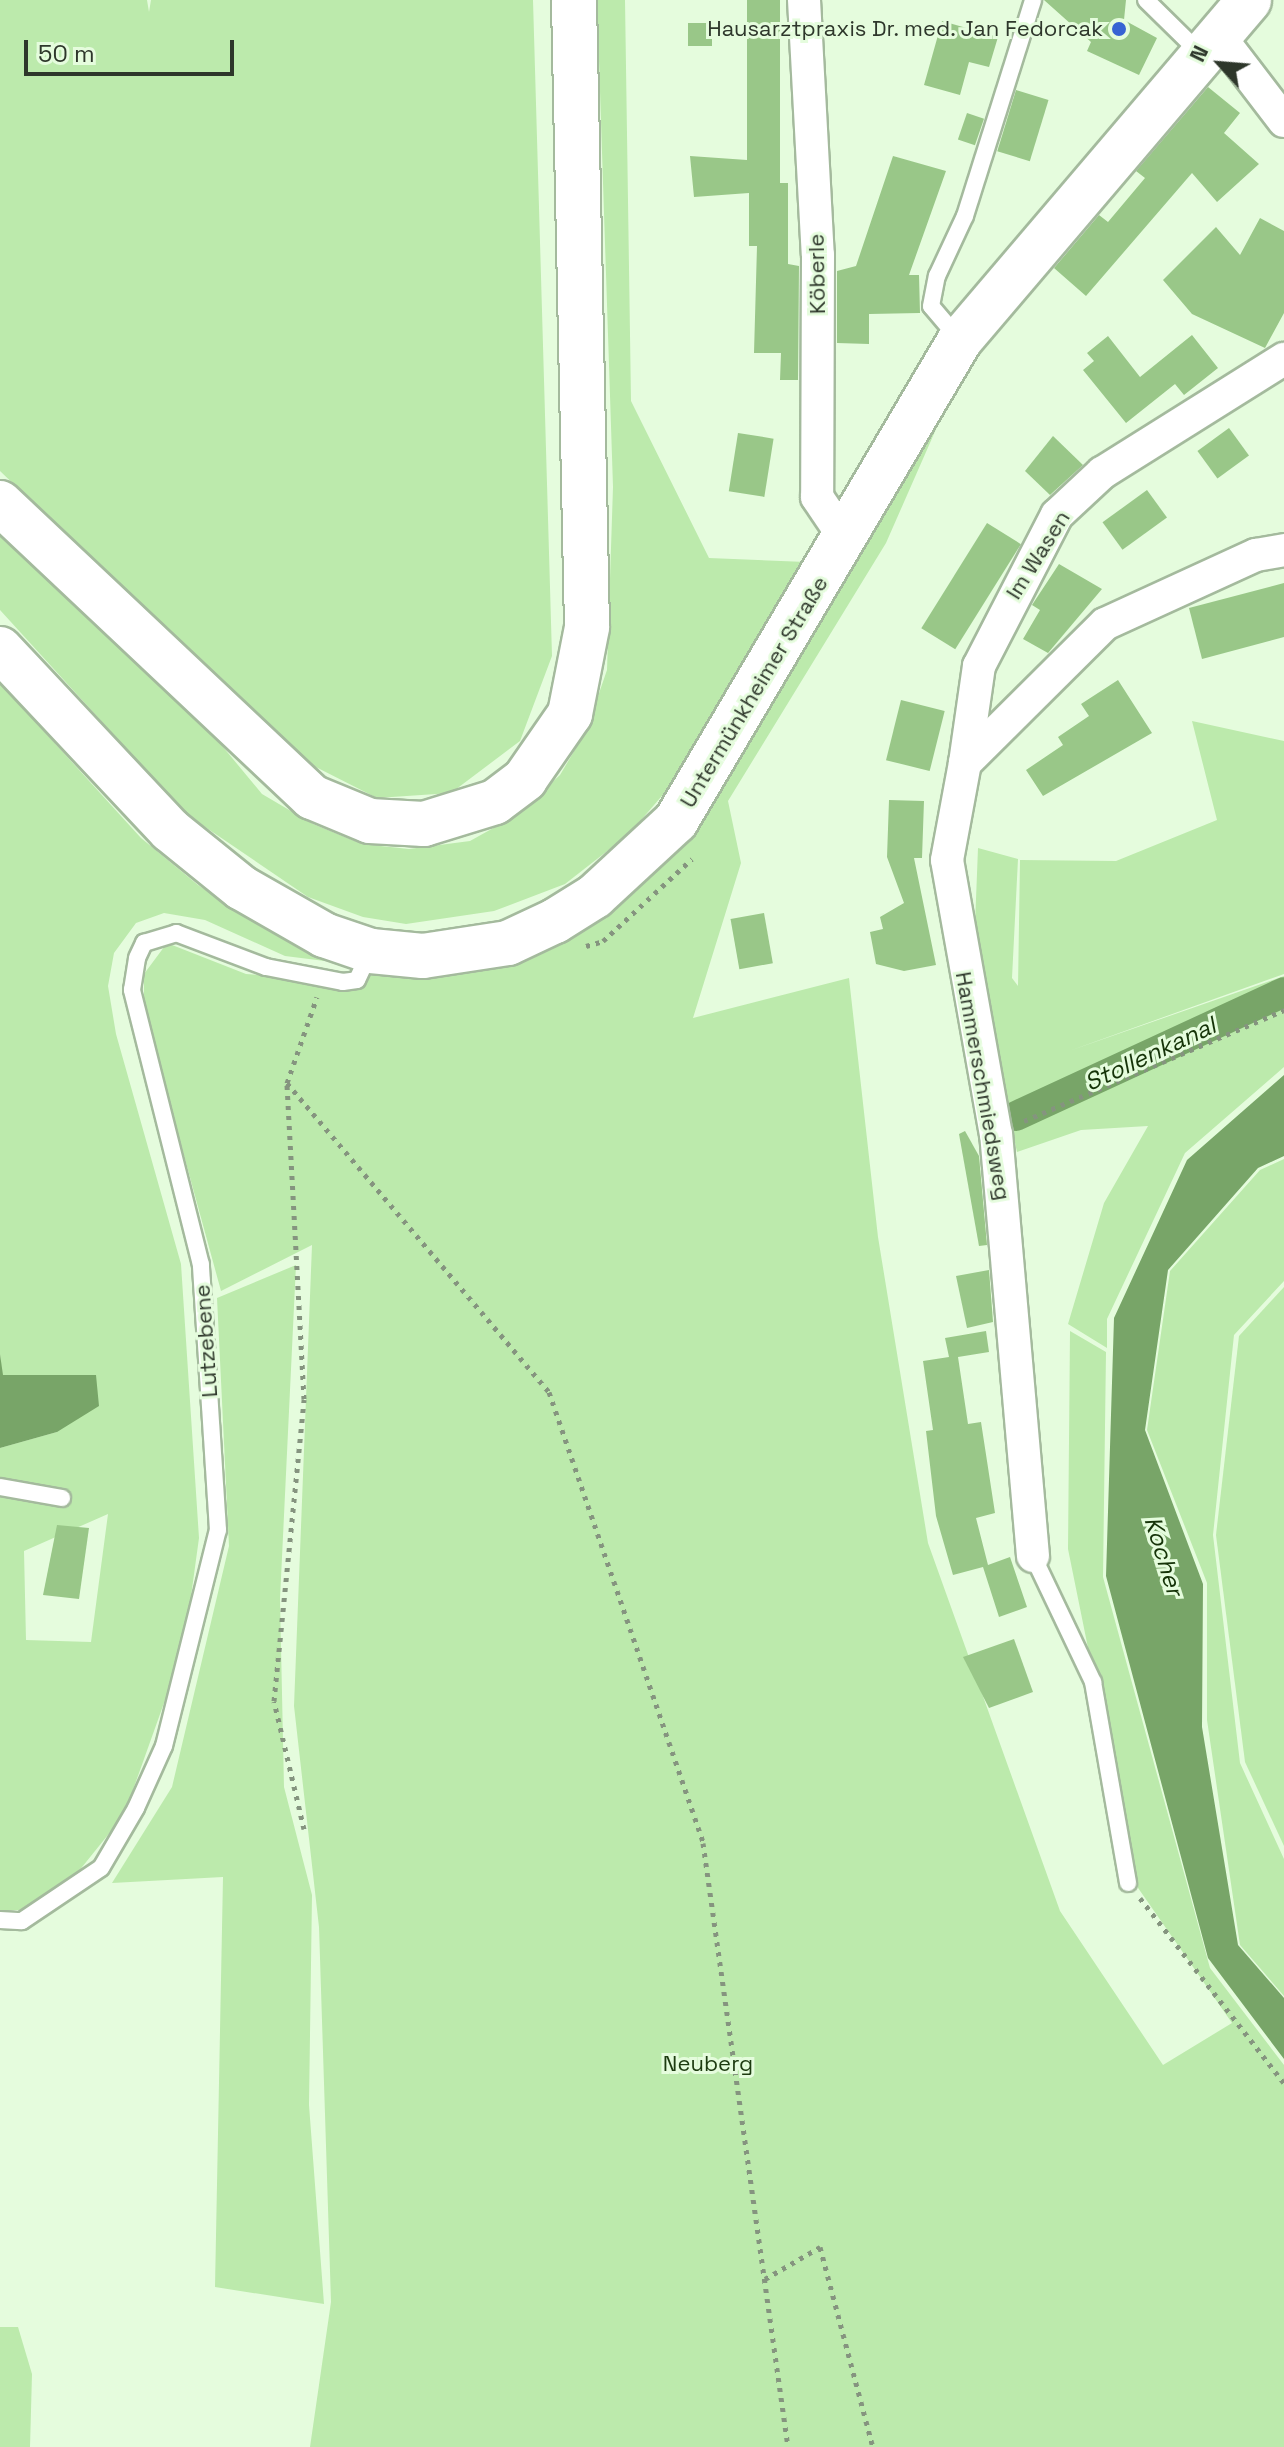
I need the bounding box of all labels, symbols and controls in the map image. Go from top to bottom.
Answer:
place label: Hausarztpraxis Dr. med. Jan Fedorcak [706,16,1103,42]
marker: Hausarztpraxis Dr. med. Jan Fedorcak [1110,20,1128,38]
scale bar [28,24,238,74]
north arrow [1180,24,1260,104]
text: 50 m [38,38,95,69]
text: N [1183,41,1214,66]
street label: Köberle [803,234,831,314]
street label: Im Wasen [1000,506,1076,604]
street label: Untermünkheimer Straße [674,572,834,812]
street label: Hammerschmiedsweg [950,970,1016,1202]
water label: Stollenkanal [1080,1011,1220,1097]
street label: Lutzebene [189,1284,223,1398]
water label: Kocher [1138,1513,1190,1599]
park label: Neuberg [663,2051,753,2077]

